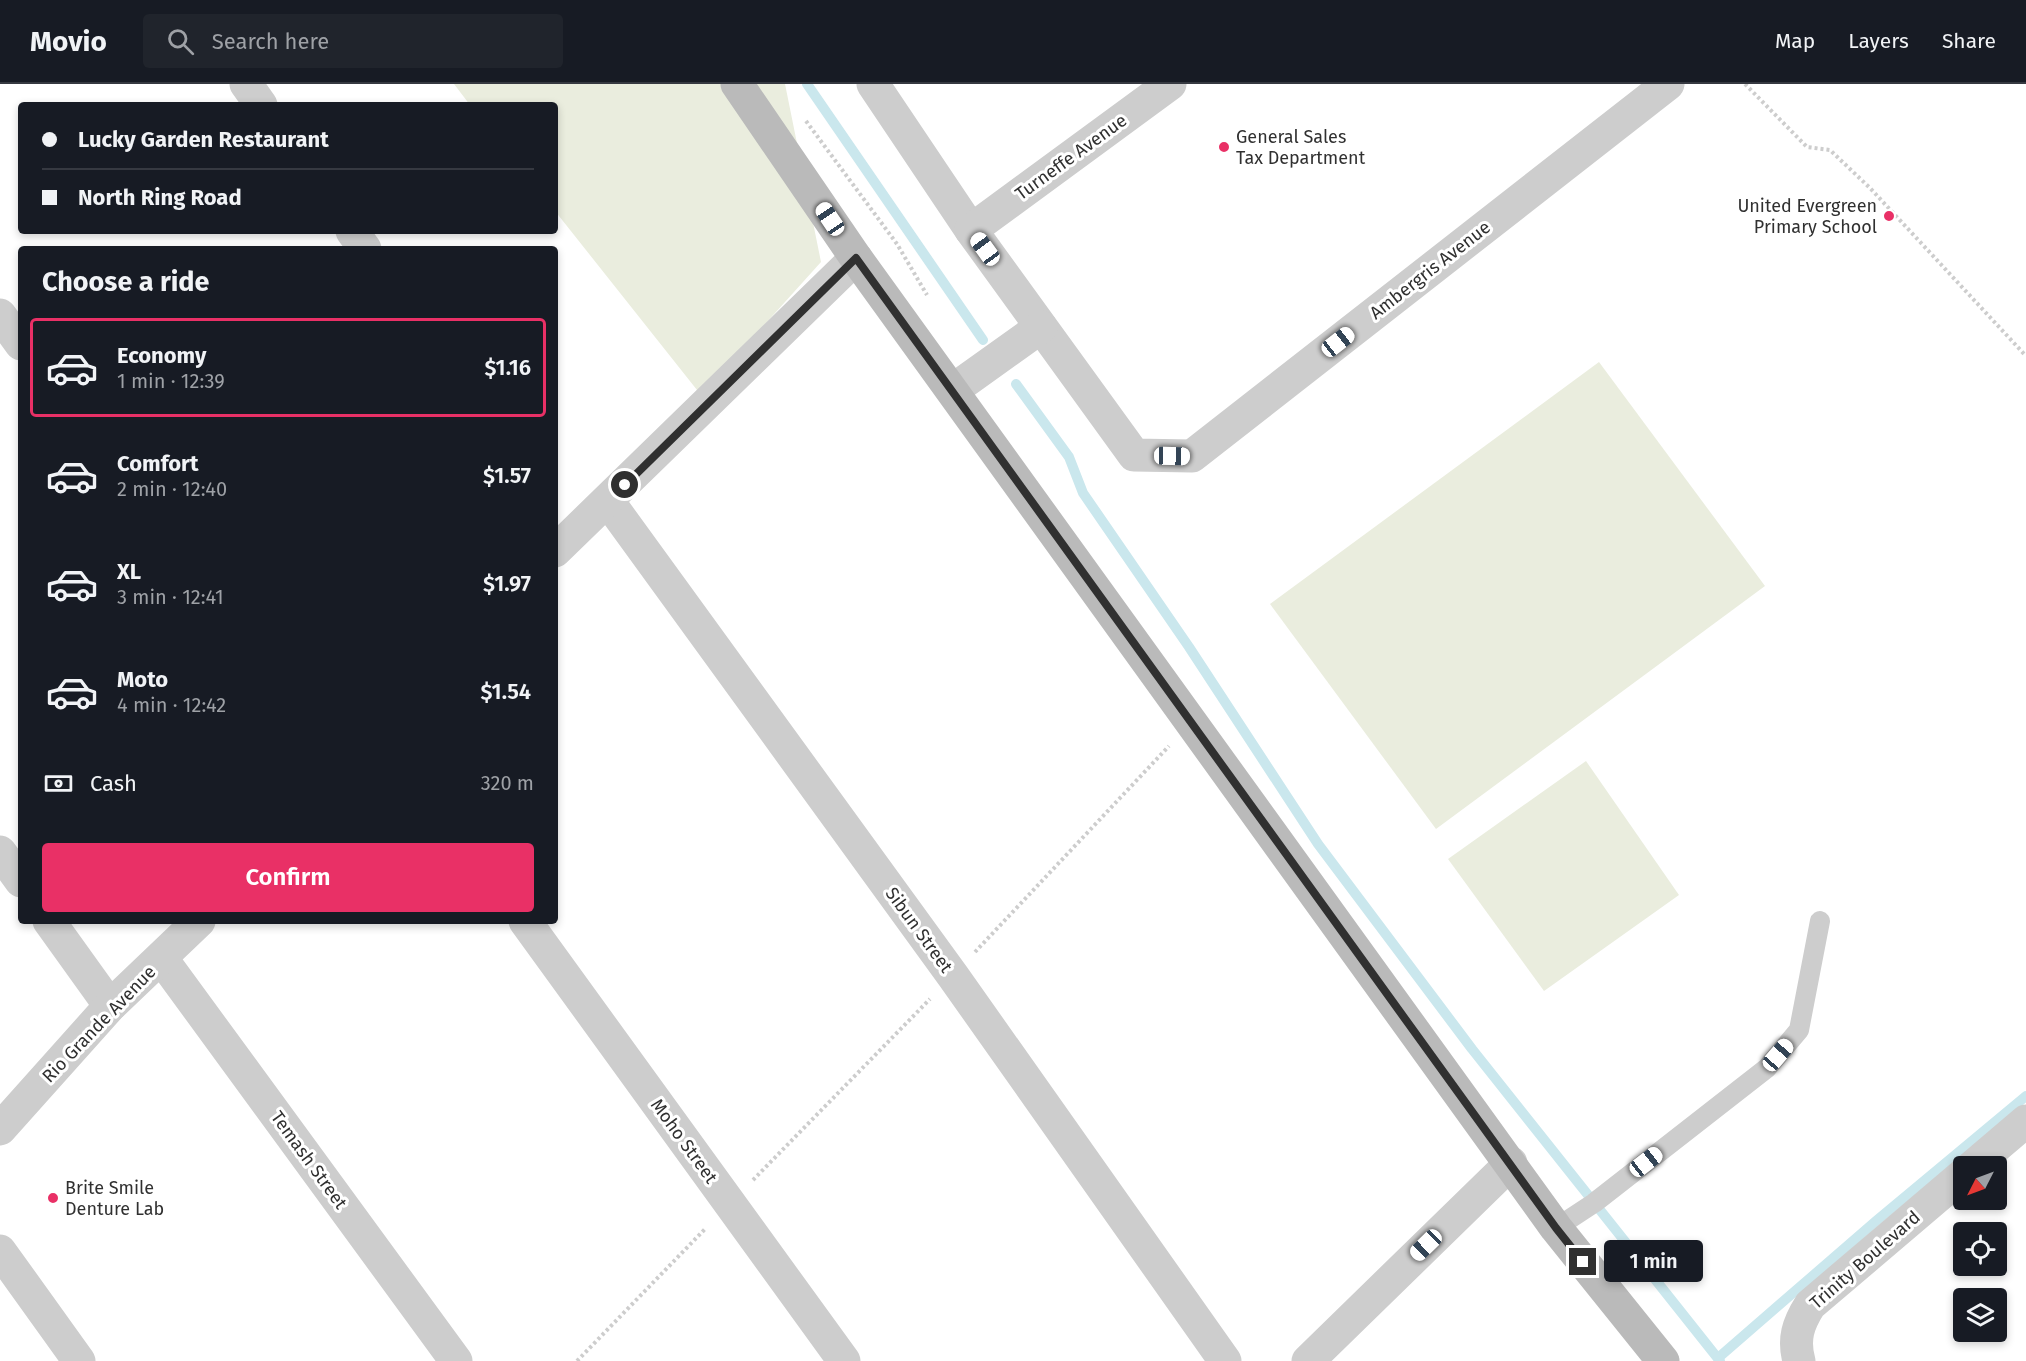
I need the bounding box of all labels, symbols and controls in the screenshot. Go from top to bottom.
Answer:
search box [143,14,563,68]
text: Movio [30,25,107,58]
icon: search [164,25,197,58]
text: Search here [212,28,329,55]
text: Map [1775,28,1815,54]
text: Layers [1848,28,1909,54]
text: Share [1942,28,1996,54]
street label: Turneffe Avenue [1011,109,1131,205]
text: Lucky Garden Restaurant [78,126,329,153]
place label: General Sales Tax Department [1236,126,1366,169]
marker: General Sales Tax Department [1217,140,1231,154]
text: North Ring Road [78,184,242,211]
place label: United Evergreen Primary School [1737,195,1877,238]
car [812,199,848,239]
marker: United Evergreen Primary School [1882,209,1896,223]
street label: Ambergris Avenue [1365,216,1495,324]
car [967,229,1003,269]
text: Choose a ride [42,266,209,298]
car [1318,324,1358,360]
icon: car [45,341,99,395]
text: Economy [117,342,206,369]
text: $1.16 [484,354,531,381]
text: 1 min · 12:39 [117,369,225,393]
car [1154,447,1190,465]
icon: car [45,449,99,503]
text: Comfort [117,450,198,477]
text: $1.57 [483,462,531,489]
route start [611,471,638,498]
text: 2 min · 12:40 [117,477,227,501]
icon: car [45,557,99,611]
text: XL [117,558,141,585]
text: $1.97 [483,570,531,597]
text: 3 min · 12:41 [117,585,224,609]
icon: car [45,665,99,719]
text: Moto [117,666,168,693]
text: $1.54 [480,678,531,705]
text: 4 min · 12:42 [117,693,226,717]
icon: cash [42,767,75,800]
text: Cash [90,770,137,797]
text: 320 m [481,771,534,795]
button: Confirm [42,843,534,912]
street label: Sibun Street [881,883,958,977]
street label: Rio Grande Avenue [37,961,161,1087]
car [1759,1036,1797,1074]
street label: Moho Street [646,1094,722,1188]
street label: Temash Street [266,1107,352,1214]
car [1626,1144,1666,1180]
north arrow [1953,1156,2007,1210]
map controls [1953,1156,2007,1342]
place label: Brite Smile Denture Lab [65,1177,164,1220]
marker: Brite Smile Denture Lab [46,1191,60,1205]
street label: Trinity Boulevard [1805,1206,1925,1314]
button: locate [1953,1222,2007,1276]
car [1407,1226,1445,1264]
callout: 1 min [1604,1241,1703,1283]
route end [1569,1248,1596,1275]
text: 1 min [1629,1249,1678,1273]
button: layers [1953,1288,2007,1342]

